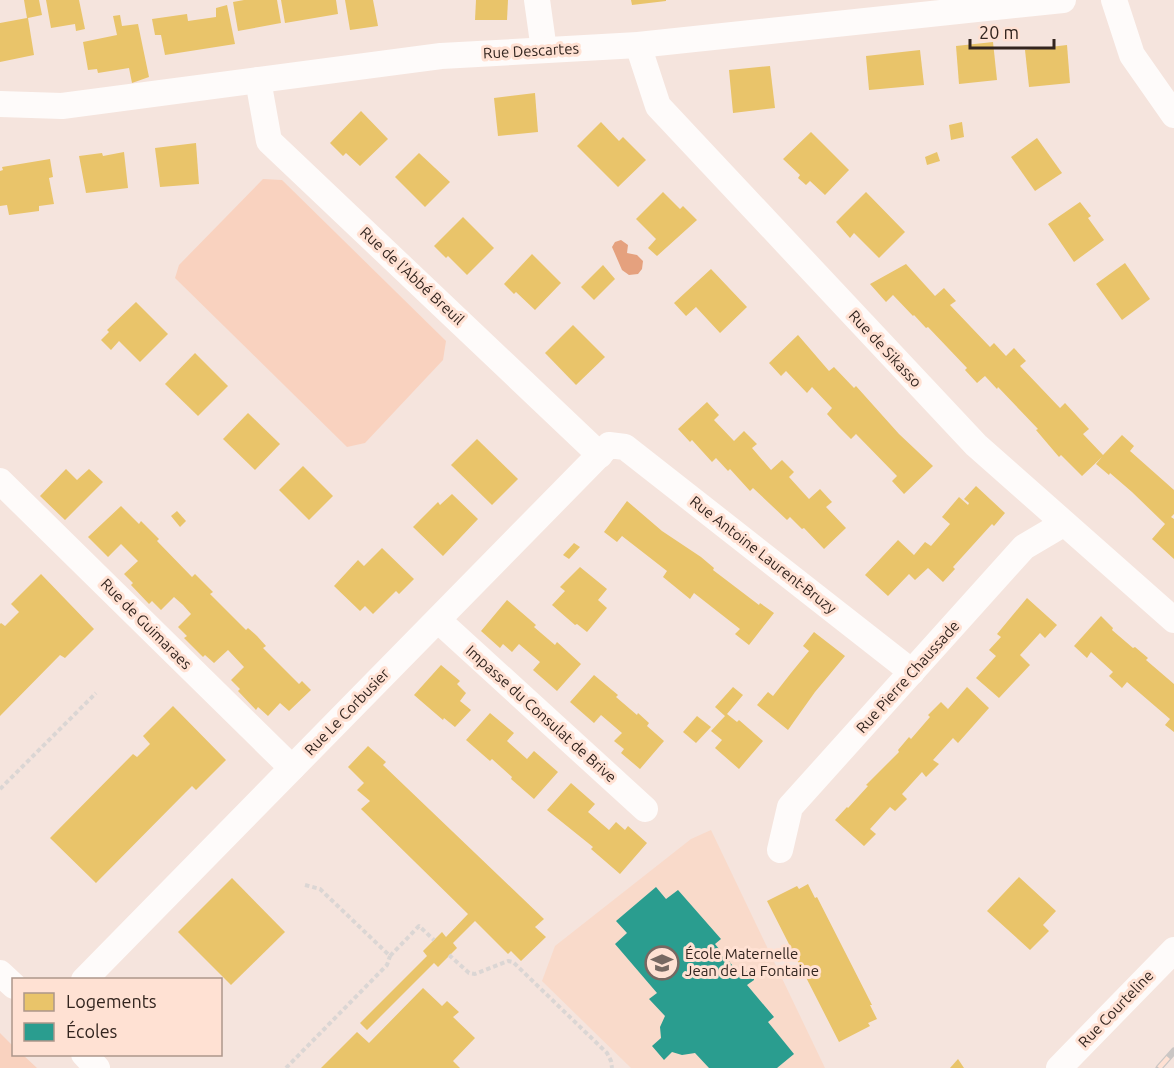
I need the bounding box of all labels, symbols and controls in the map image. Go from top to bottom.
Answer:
scale bar [970,12,1054,50]
text: 20 m [979,22,1019,42]
street label: Rue Descartes [483,40,579,62]
street label: Rue de l'Abbé Breuil [357,223,468,328]
street label: Rue de Sikasso [845,307,925,391]
street label: Rue Antoine Laurent-Bruzy [687,492,840,617]
street label: Rue de Guimaraes [98,575,195,672]
street label: Rue Pierre Chaussade [853,617,963,736]
street label: Impasse du Consulat de Brive [463,642,620,786]
street label: Rue Le Corbusier [301,664,393,759]
school or university icon: École Maternelle Jean de La Fontaine [644,945,680,981]
place label: École Maternelle Jean de La Fontaine [685,945,819,979]
street label: Rue Courteline [1075,967,1157,1051]
legend [12,978,222,1056]
text: Logements [66,991,157,1011]
text: Écoles [66,1020,118,1041]

